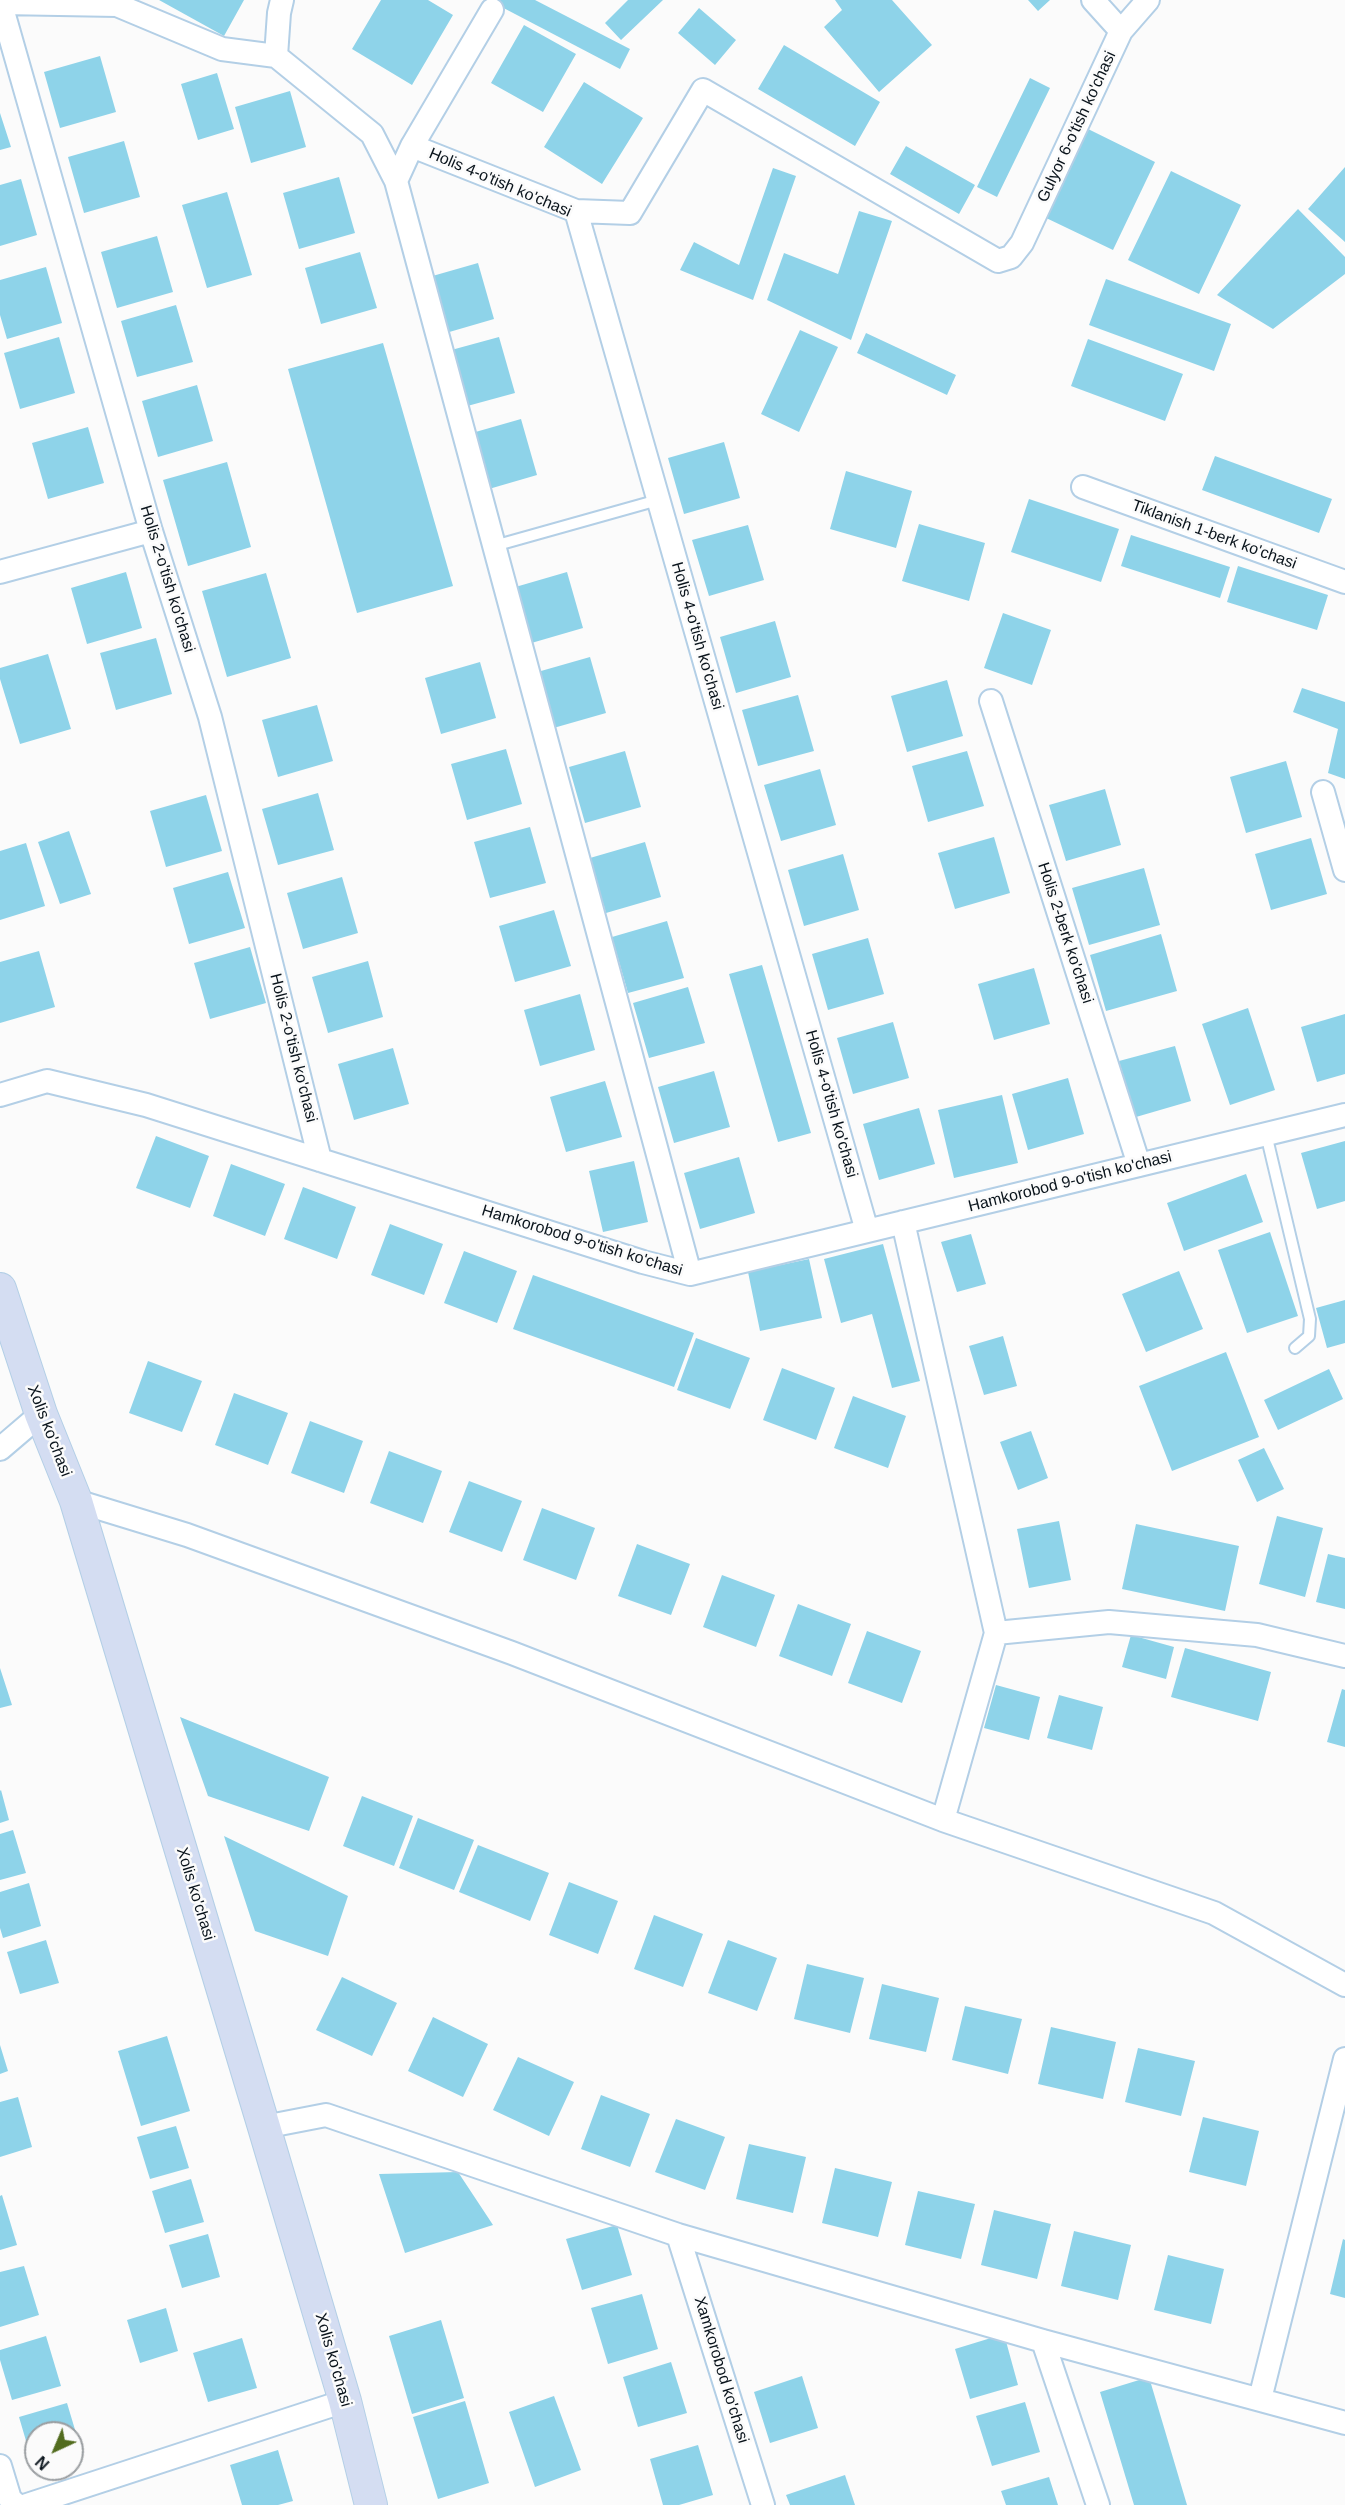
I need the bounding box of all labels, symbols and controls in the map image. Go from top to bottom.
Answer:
street label: Gulyor 6-o'tish ko'chasi [1034,48,1120,206]
street label: Holis 4-o'tish ko'chasi [426,144,574,222]
street label: Tiklanish 1-berk ko'chasi [1129,496,1299,574]
street label: Holis 2-o'tish ko'chasi [135,503,199,655]
street label: Holis 4-o'tish ko'chasi [667,560,727,712]
street label: Holis 2-berk ko'chasi [1033,860,1097,1006]
street label: Holis 2-o'tish ko'chasi [265,972,321,1124]
street label: Holis 4-o'tish ko'chasi [801,1028,861,1180]
street label: Hamkorobod 9-o'tish ko'chasi [966,1147,1174,1217]
street label: Hamkorobod 9-o'tish ko'chasi [479,1201,685,1281]
street label: Xolis ko'chasi [23,1383,75,1479]
street label: Xolis ko'chasi [172,1845,218,1943]
street label: Xamkorobod ko'chasi [690,2294,752,2446]
street label: Xolis ko'chasi [310,2311,356,2409]
north arrow [24,2421,84,2481]
text: N [32,2453,53,2473]

